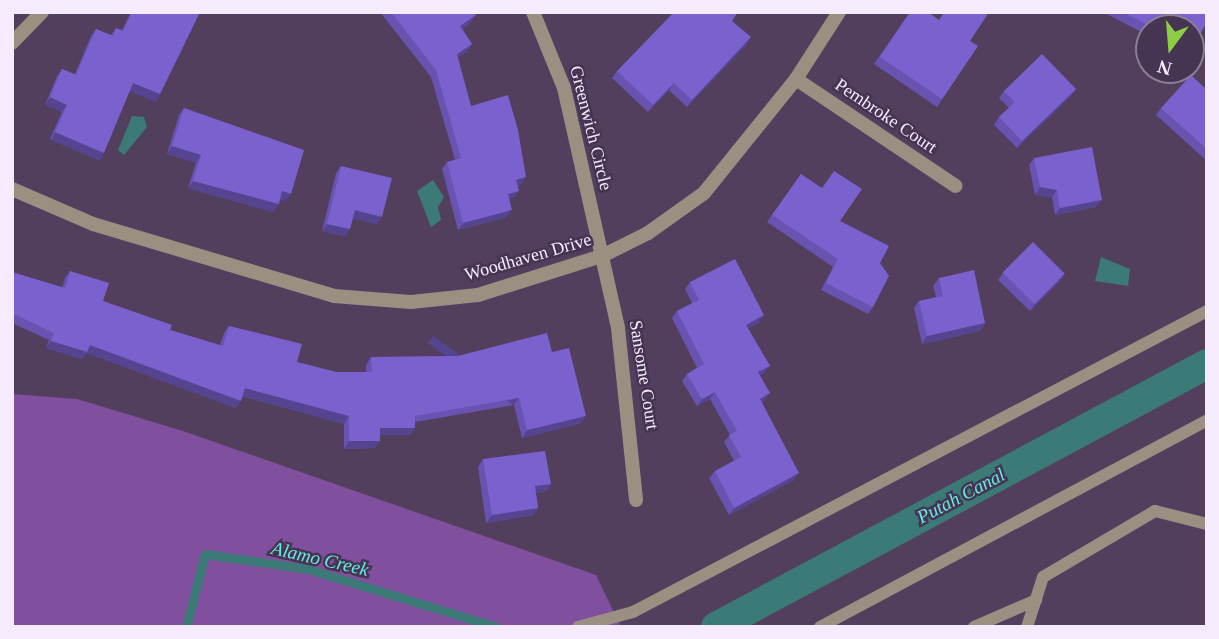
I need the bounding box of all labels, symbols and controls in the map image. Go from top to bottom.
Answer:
north arrow [1135,14,1205,84]
text: N [1155,56,1174,80]
street label: Greenwich Circle [565,64,617,192]
street label: Pembroke Court [831,74,941,158]
street label: Woodhaven Drive [462,229,594,285]
street label: Sansome Court [625,319,663,431]
water label: Putah Canal [913,463,1009,529]
water label: Alamo Creek [269,537,371,581]

